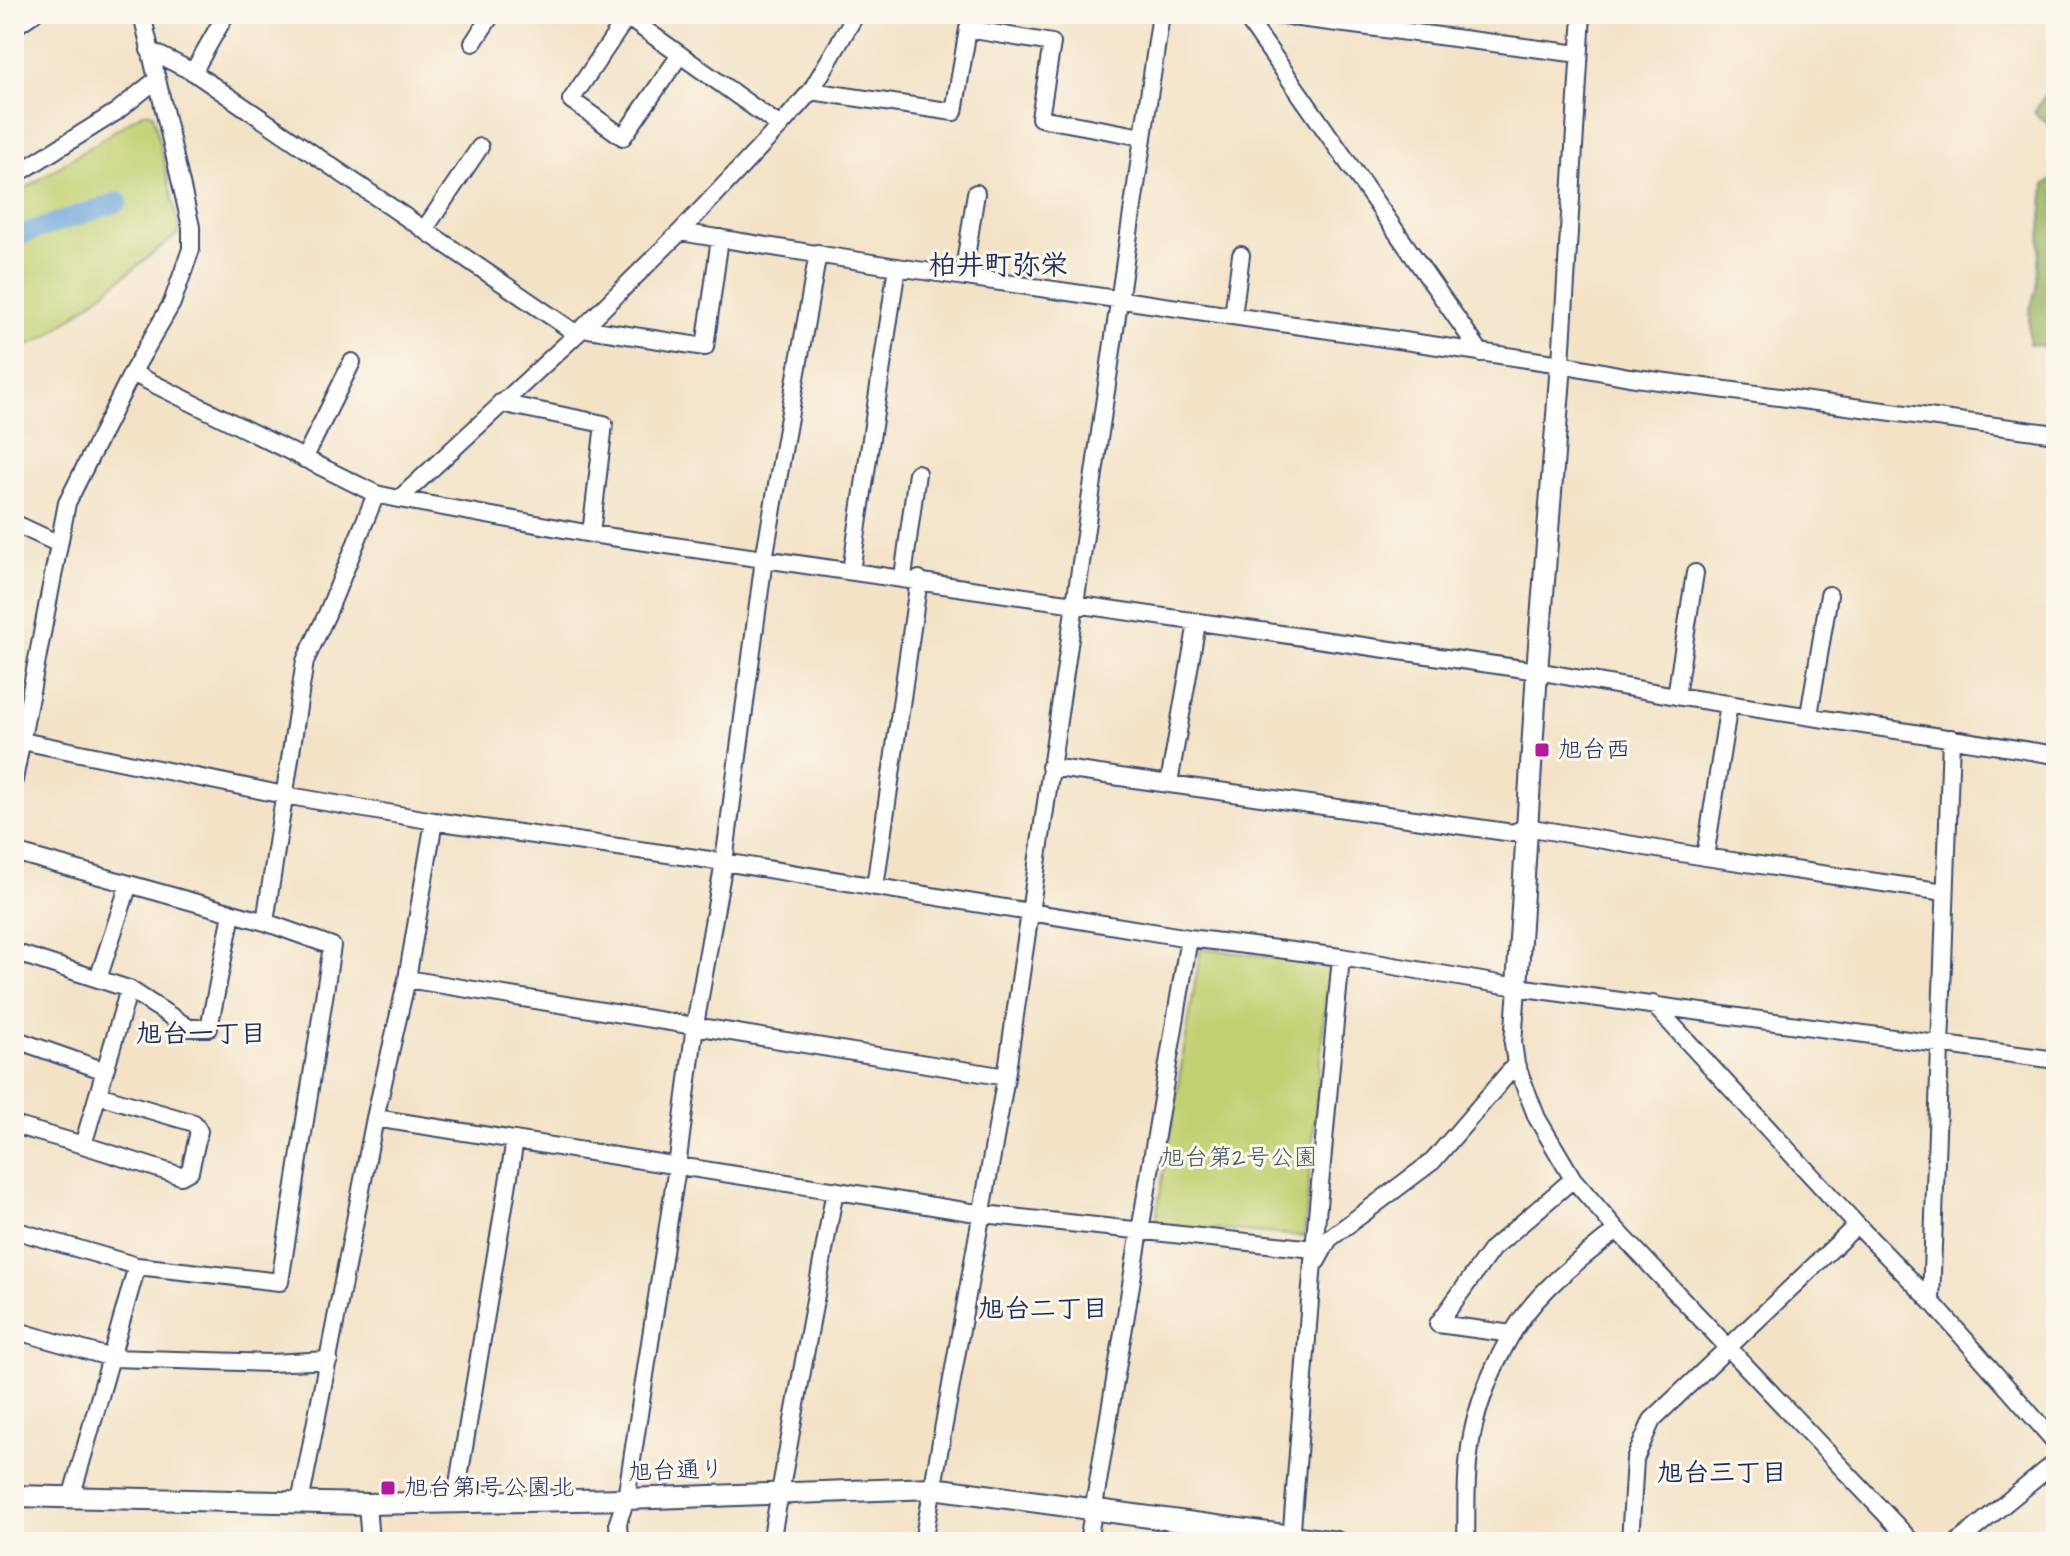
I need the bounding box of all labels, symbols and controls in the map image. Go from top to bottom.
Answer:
district label: 柏井町弥栄 [928,246,1068,285]
place label: 旭台西 [1558,733,1630,767]
marker: 旭台西 [1533,741,1551,759]
district label: 旭台一丁目 [136,1016,266,1052]
park label: 旭台第2号公園 [1160,1141,1318,1175]
district label: 旭台二丁目 [978,1291,1108,1327]
street label: 旭台通り [627,1452,725,1490]
district label: 旭台三丁目 [1657,1455,1787,1491]
place label: 旭台第1号公園北 [404,1471,575,1505]
marker: 旭台第1号公園北 [379,1479,397,1497]

